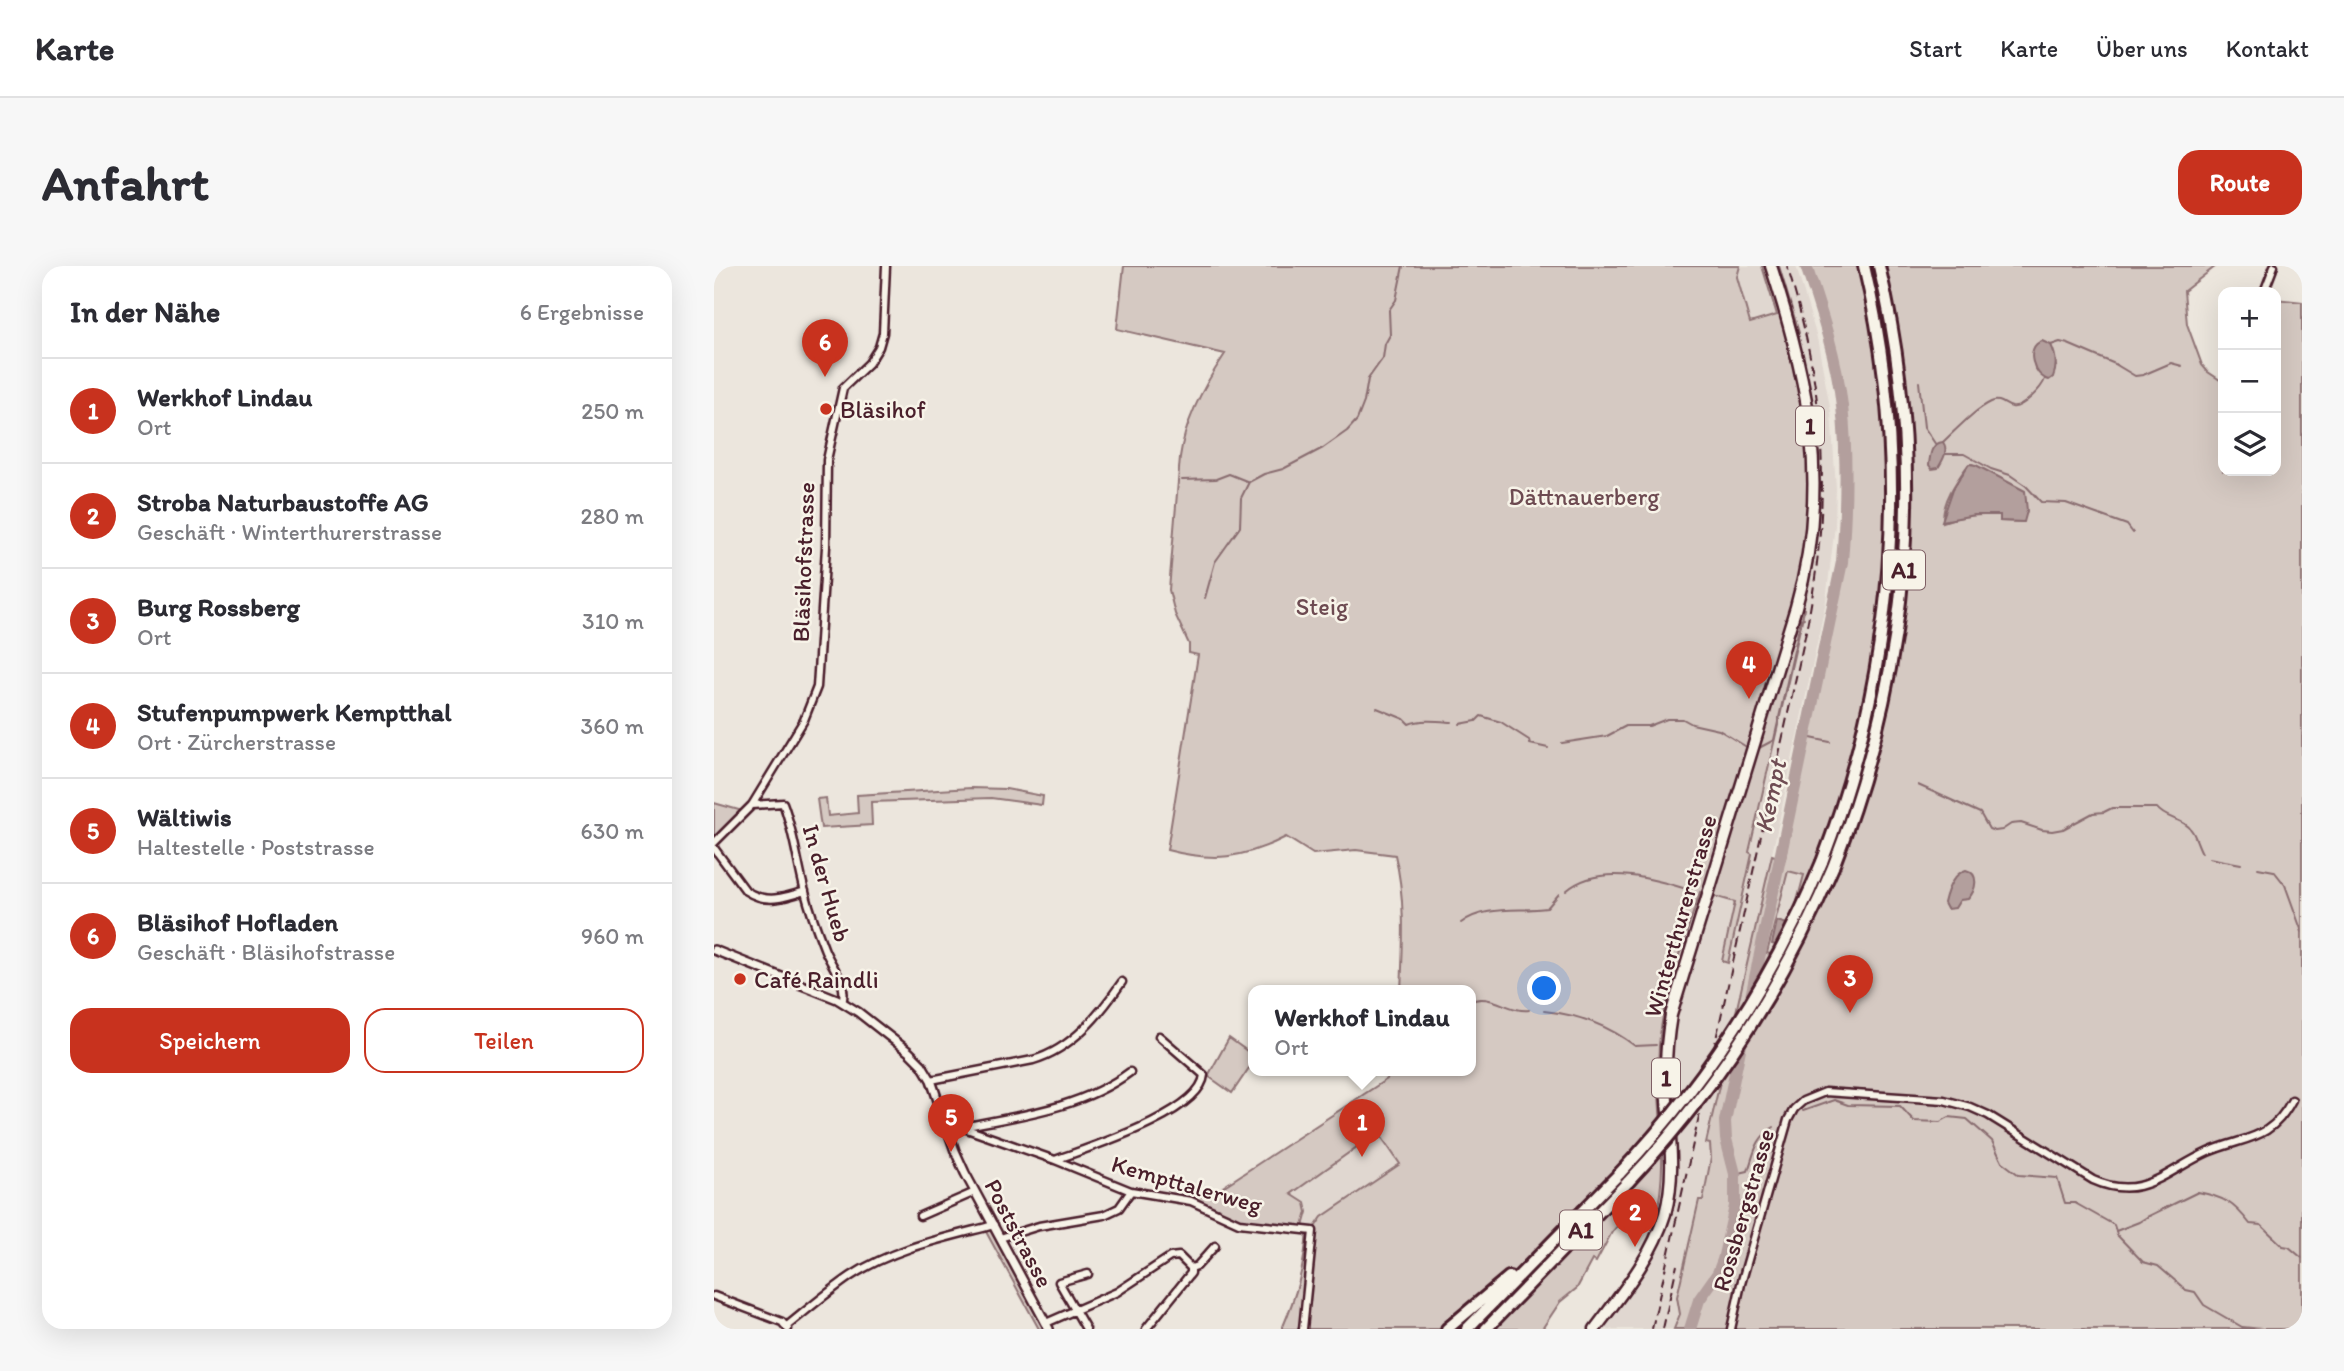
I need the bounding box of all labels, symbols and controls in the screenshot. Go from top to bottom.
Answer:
text: Karte [35,29,114,68]
text: Start [1909,34,1962,63]
text: Karte [2000,34,2058,63]
text: Über uns [2096,34,2188,63]
text: Kontakt [2226,34,2309,63]
button: Route [2178,150,2302,215]
text: Anfahrt [42,153,209,212]
map controls [2218,287,2281,476]
button: + [2218,287,2281,350]
text: In der Nähe [70,293,220,330]
text: 6 Ergebnisse [520,298,644,326]
pin: 6 [802,319,848,377]
button: − [2218,350,2281,413]
text: Werkhof Lindau [137,381,313,413]
place label: Bläsihof [840,395,927,424]
text: 1 [88,397,98,425]
text: 250 m [581,397,644,425]
marker: Bläsihof [818,401,834,417]
road number: 1 [1796,406,1824,446]
text: Ort [137,413,171,441]
button: layers [2218,413,2281,476]
street label: Bläsihofstrasse [786,481,820,643]
park label: Dättnauerberg [1509,482,1660,511]
text: Stroba Naturbaustoffe AG [137,486,429,518]
text: 2 [87,502,99,530]
text: 280 m [581,502,644,530]
text: Geschäft · Winterthurerstrasse [137,518,442,546]
road number: A1 [1883,550,1925,590]
text: Burg Rossberg [137,591,300,623]
park label: Steig [1296,592,1349,621]
text: 3 [87,607,99,635]
text: 310 m [582,607,644,635]
text: Ort [137,623,171,651]
pin: 4 [1726,641,1772,699]
text: Stufenpumpwerk Kemptthal [137,696,452,728]
text: 4 [86,712,100,740]
text: 360 m [581,712,644,740]
text: Ort · Zürcherstrasse [137,728,336,756]
water label: Kempt [1747,755,1794,835]
text: Wältiwis [137,801,232,833]
street label: Winterthurerstrasse [1637,811,1723,1021]
text: 5 [87,817,99,845]
text: 630 m [581,817,644,845]
street label: In der Hueb [796,821,858,945]
text: Haltestelle · Poststrasse [137,833,375,861]
text: Bläsihof Hofladen [137,906,338,938]
text: 6 [87,922,99,950]
text: 960 m [581,922,644,950]
text: Geschäft · Bläsihofstrasse [137,938,395,966]
pin: 3 [1827,955,1873,1013]
place label: Café Raindli [754,965,879,994]
marker: Café Raindli [732,971,748,987]
your location [1527,971,1561,1005]
popup [1248,985,1476,1076]
text: Werkhof Lindau [1274,1001,1450,1033]
button: Speichern [70,1008,350,1073]
button: Teilen [364,1008,644,1073]
text: Ort [1274,1033,1309,1061]
road number: 1 [1652,1058,1680,1098]
pin: 5 [928,1094,974,1152]
pin: 1 [1339,1099,1385,1157]
street label: Rossbergstrasse [1706,1125,1780,1295]
street label: Kempttalerweg [1108,1149,1266,1220]
street label: Poststrasse [978,1174,1060,1292]
pin: 2 [1612,1189,1658,1247]
road number: A1 [1560,1211,1602,1250]

